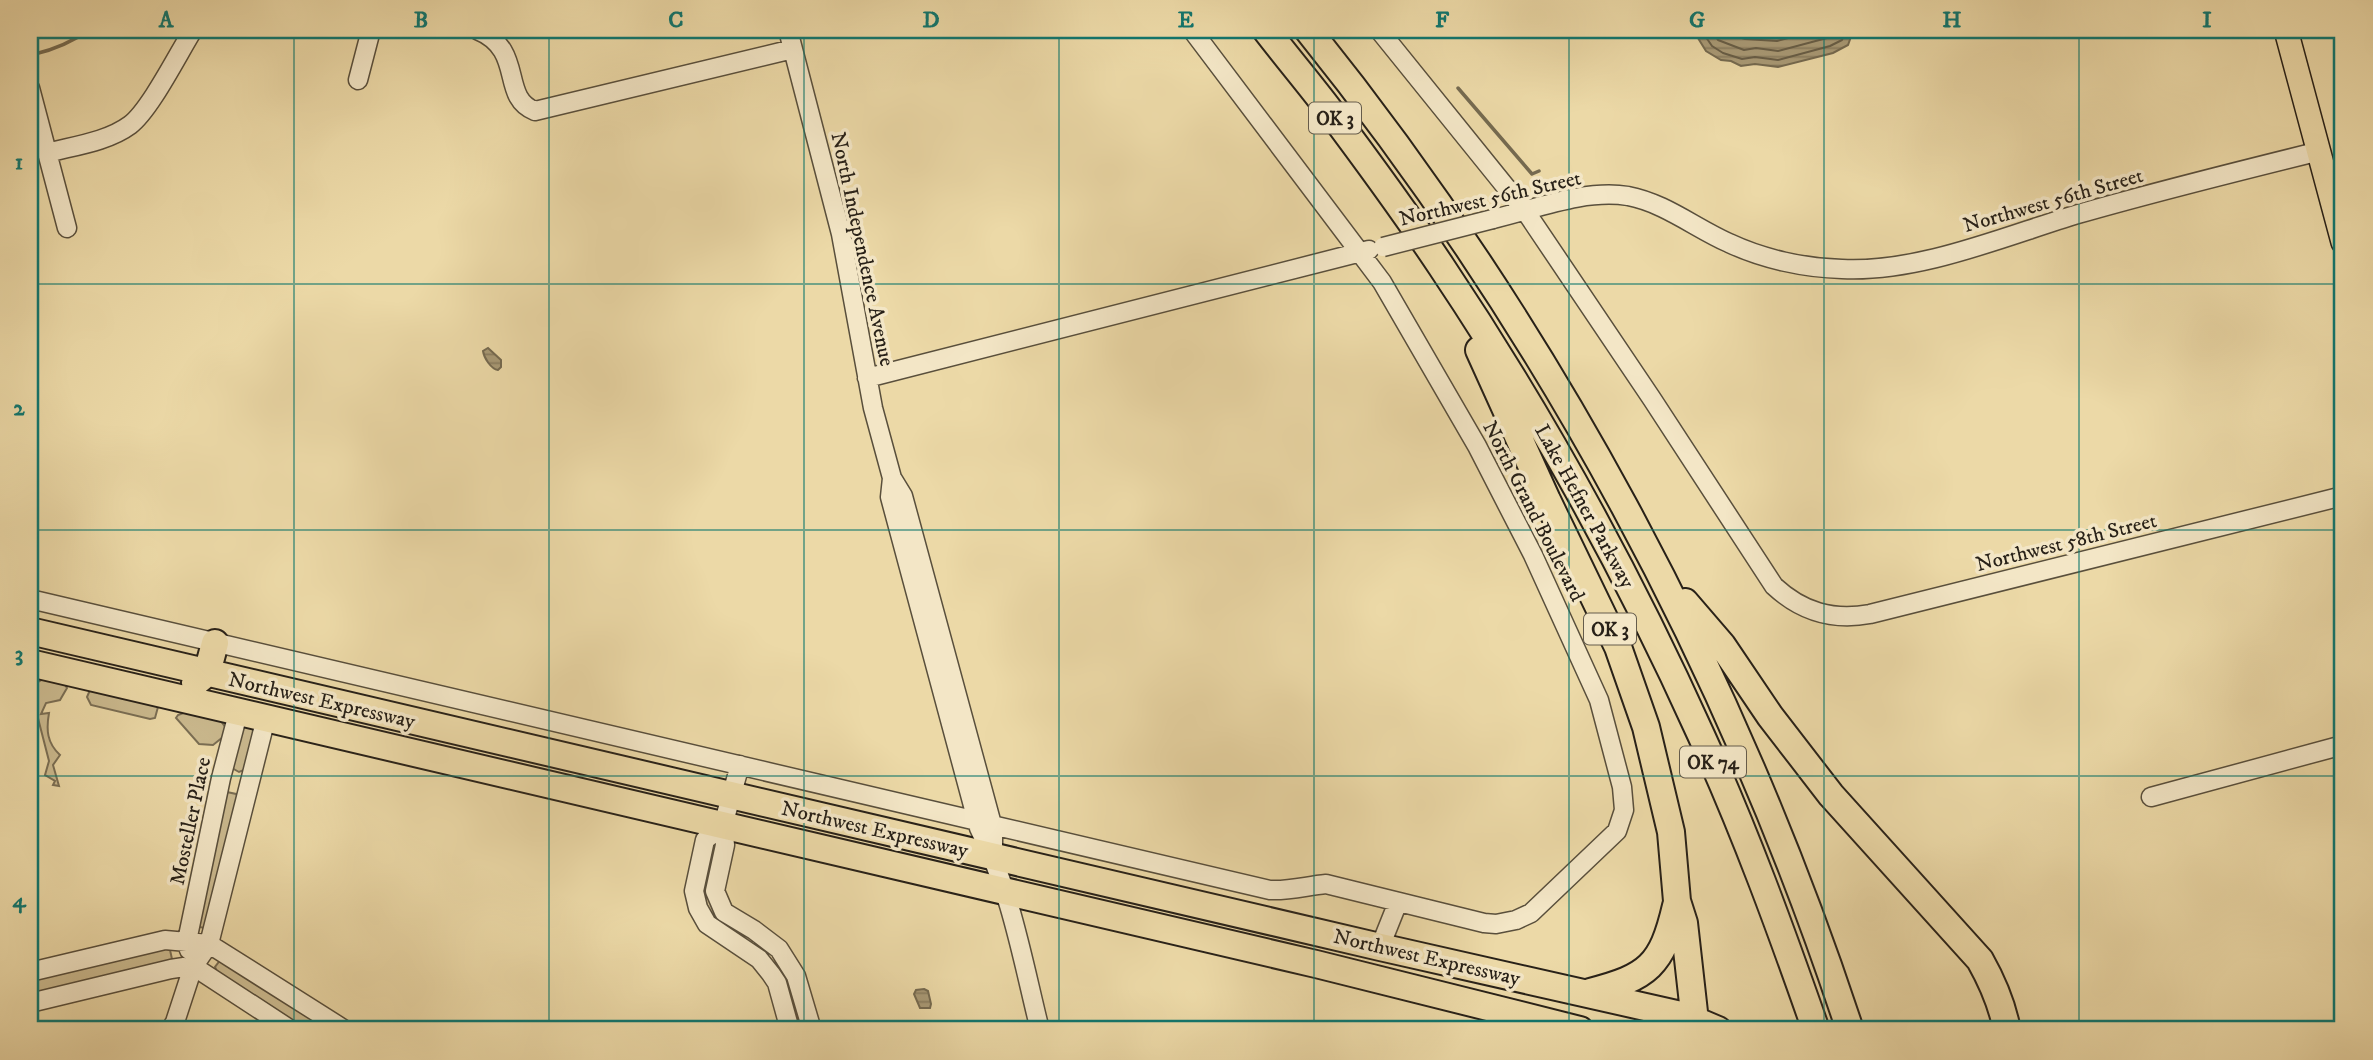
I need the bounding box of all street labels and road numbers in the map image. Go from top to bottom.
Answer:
road number: OK 3 [1309,102,1361,134]
street label: North Independence Avenue [824,130,900,369]
street label: Northwest 56th Street [1960,163,2147,239]
street label: Northwest 56th Street [1397,165,1584,233]
street label: North Grand Boulevard [1476,417,1590,607]
street label: Lake Hefner Parkway [1528,420,1640,594]
street label: Northwest 58th Street [1973,508,2160,578]
road number: OK 3 [1584,614,1636,644]
street label: Northwest Expressway [226,667,419,735]
road number: OK 74 [1680,747,1746,778]
street label: Mosteller Place [165,755,217,888]
street label: Northwest Expressway [779,796,972,864]
street label: Northwest Expressway [1331,924,1524,992]

